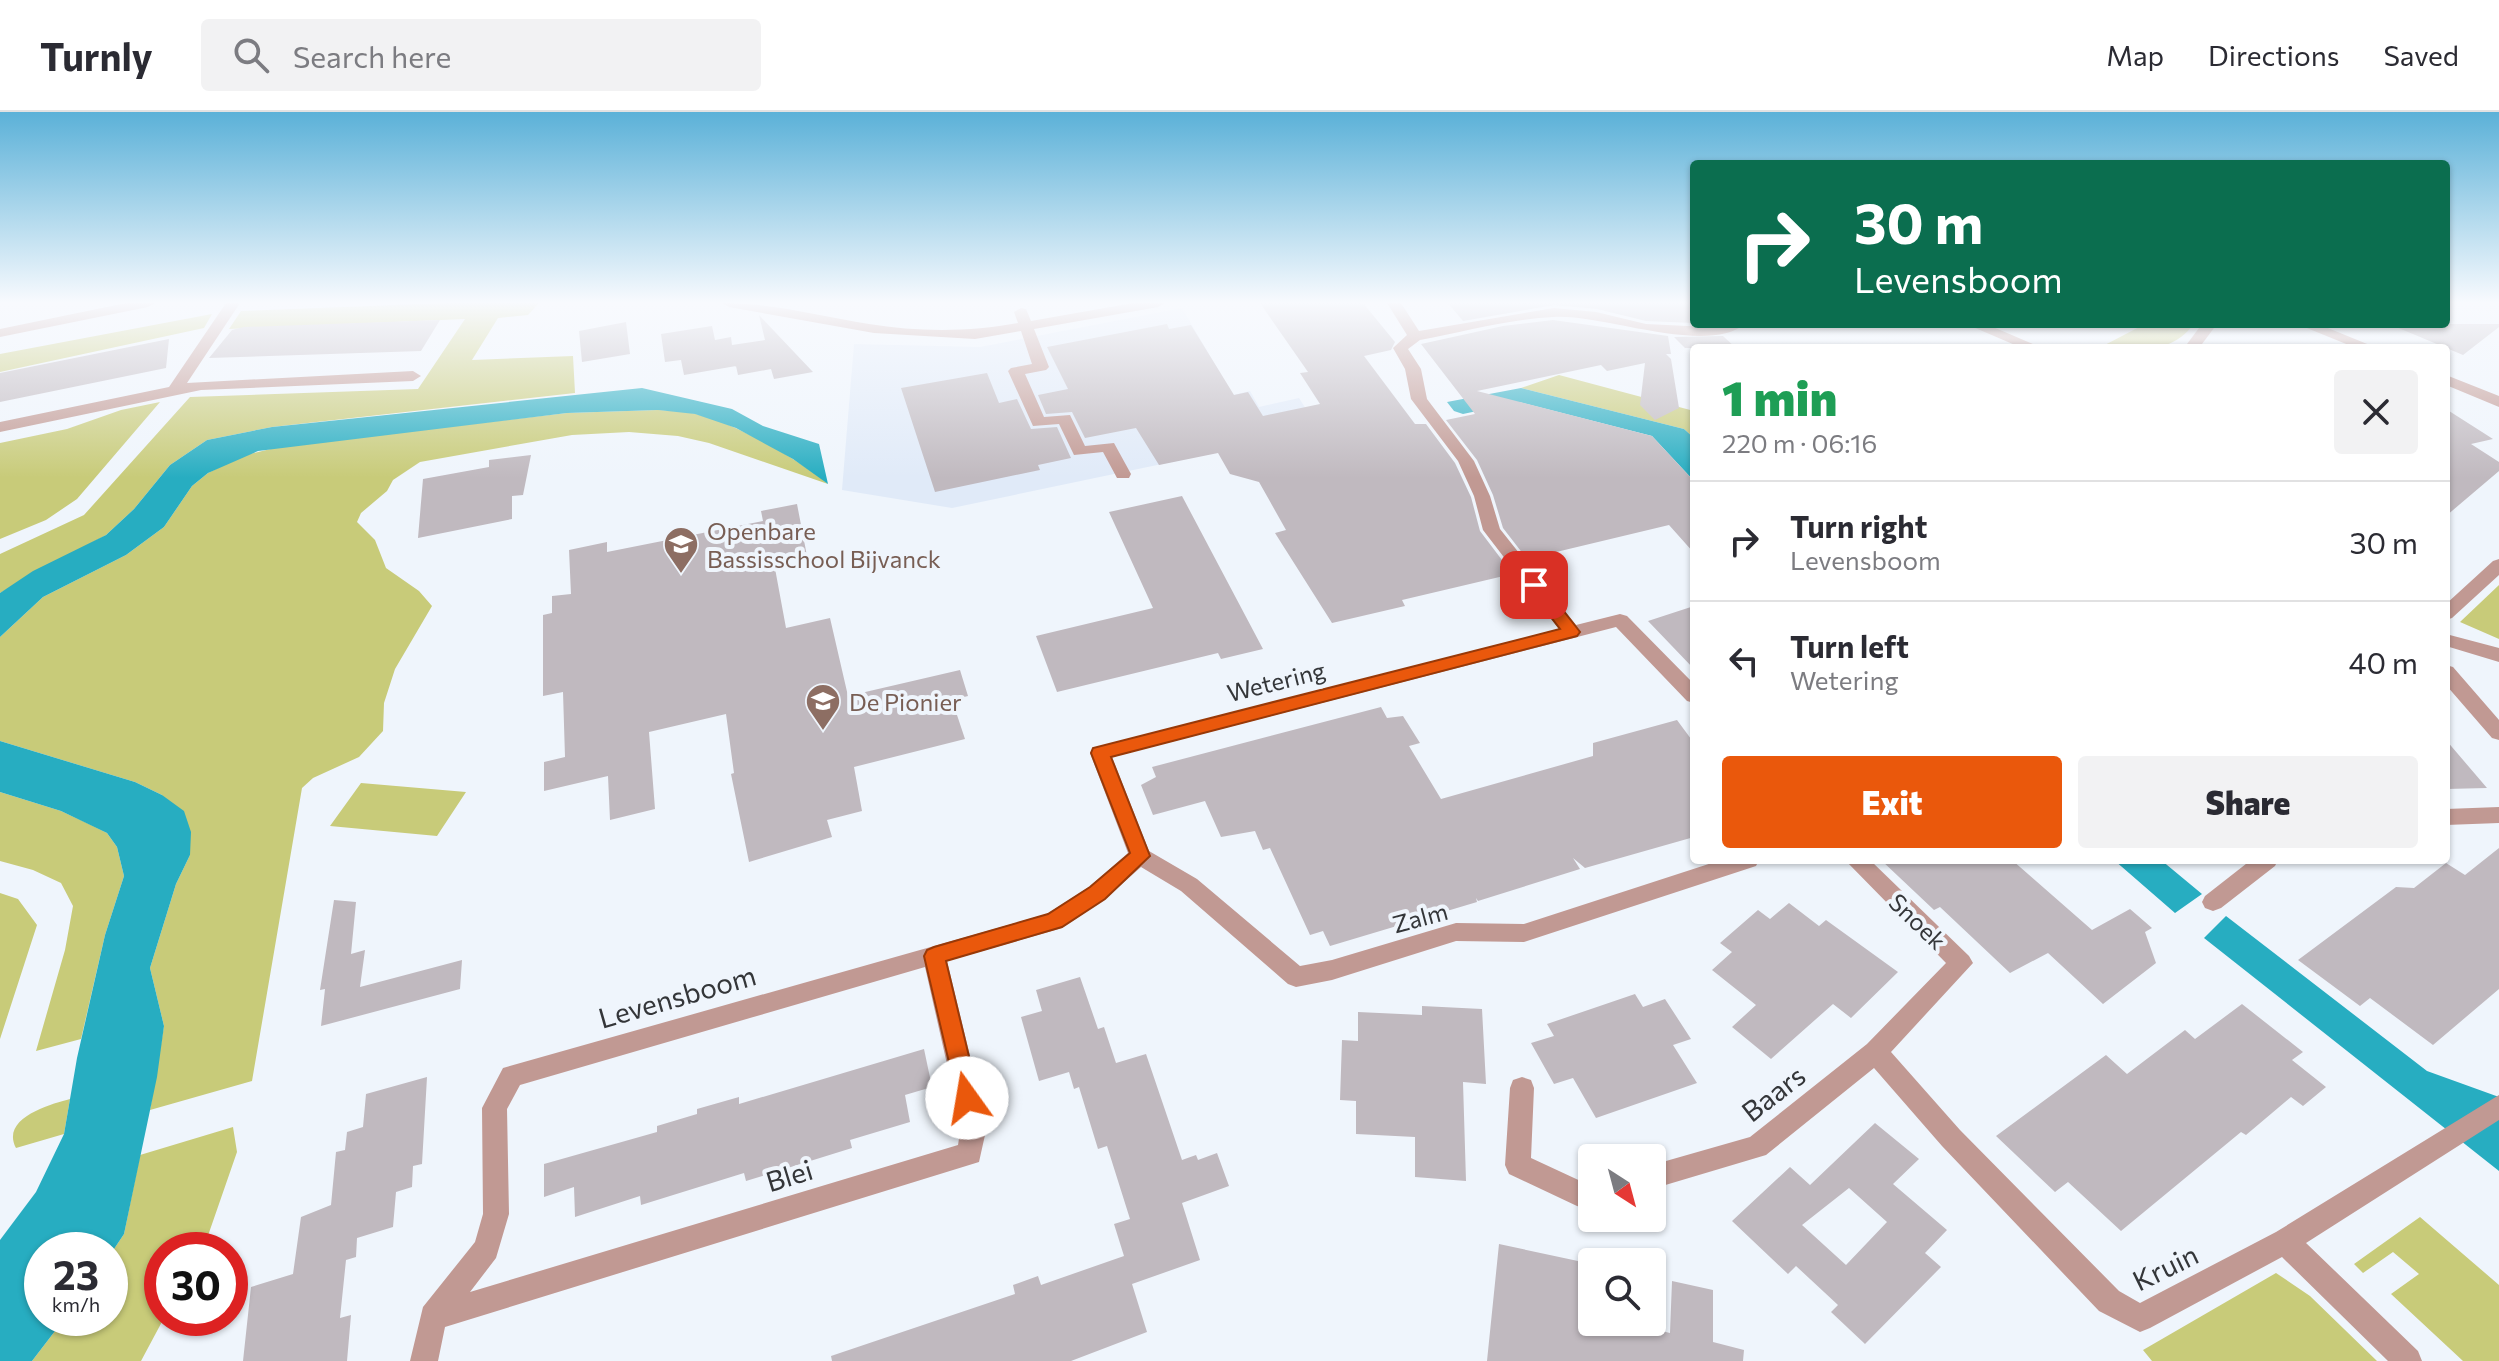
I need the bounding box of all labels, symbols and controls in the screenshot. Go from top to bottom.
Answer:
search box [201,19,761,91]
text: Turnly [40,32,153,79]
icon: search [229,33,273,77]
text: Search here [293,37,451,74]
text: Map [2106,38,2164,72]
text: Directions [2208,38,2339,72]
text: Saved [2383,38,2459,72]
text: 30 m [1854,187,1983,256]
icon: right [1722,192,1826,296]
text: Levensboom [1854,256,2063,300]
text: 1 min [1722,367,1837,426]
button: close [2334,370,2418,454]
text: 220 m · 06:16 [1722,427,1877,458]
text: Turn right [1790,507,1927,544]
place label: Openbare Bassisschool Bijvanck [707,516,941,573]
icon: right [1722,519,1766,563]
text: 30 m [2349,523,2418,560]
school or university icon: Openbare Bassisschool Bijvanck [662,525,700,575]
text: Levensboom [1790,544,1941,575]
pin [1500,551,1568,619]
icon: arrive [1512,563,1556,607]
text: Turn left [1790,627,1909,664]
icon: left [1722,639,1766,683]
text: 40 m [2349,643,2418,680]
street label: Wetering [1224,655,1328,707]
text: Wetering [1790,664,1898,695]
school or university icon: De Pionier [804,682,842,732]
place label: De Pionier [849,687,962,716]
button: Exit [1722,756,2062,848]
button: Share [2078,756,2418,848]
street label: Snoek [1884,887,1952,955]
street label: Zalm [1389,896,1451,938]
street label: Levensboom [594,957,760,1035]
position arrow [925,1056,1009,1140]
street label: Baars [1735,1058,1811,1128]
north arrow [1578,1144,1666,1232]
map controls [1578,1144,1666,1336]
street label: Blei [761,1152,817,1198]
speed limit sign: 30 [144,1232,248,1336]
street label: Kruin [2127,1237,2203,1297]
button: search [1578,1248,1666,1336]
text: 23 [53,1249,99,1298]
text: km/h [52,1292,100,1316]

